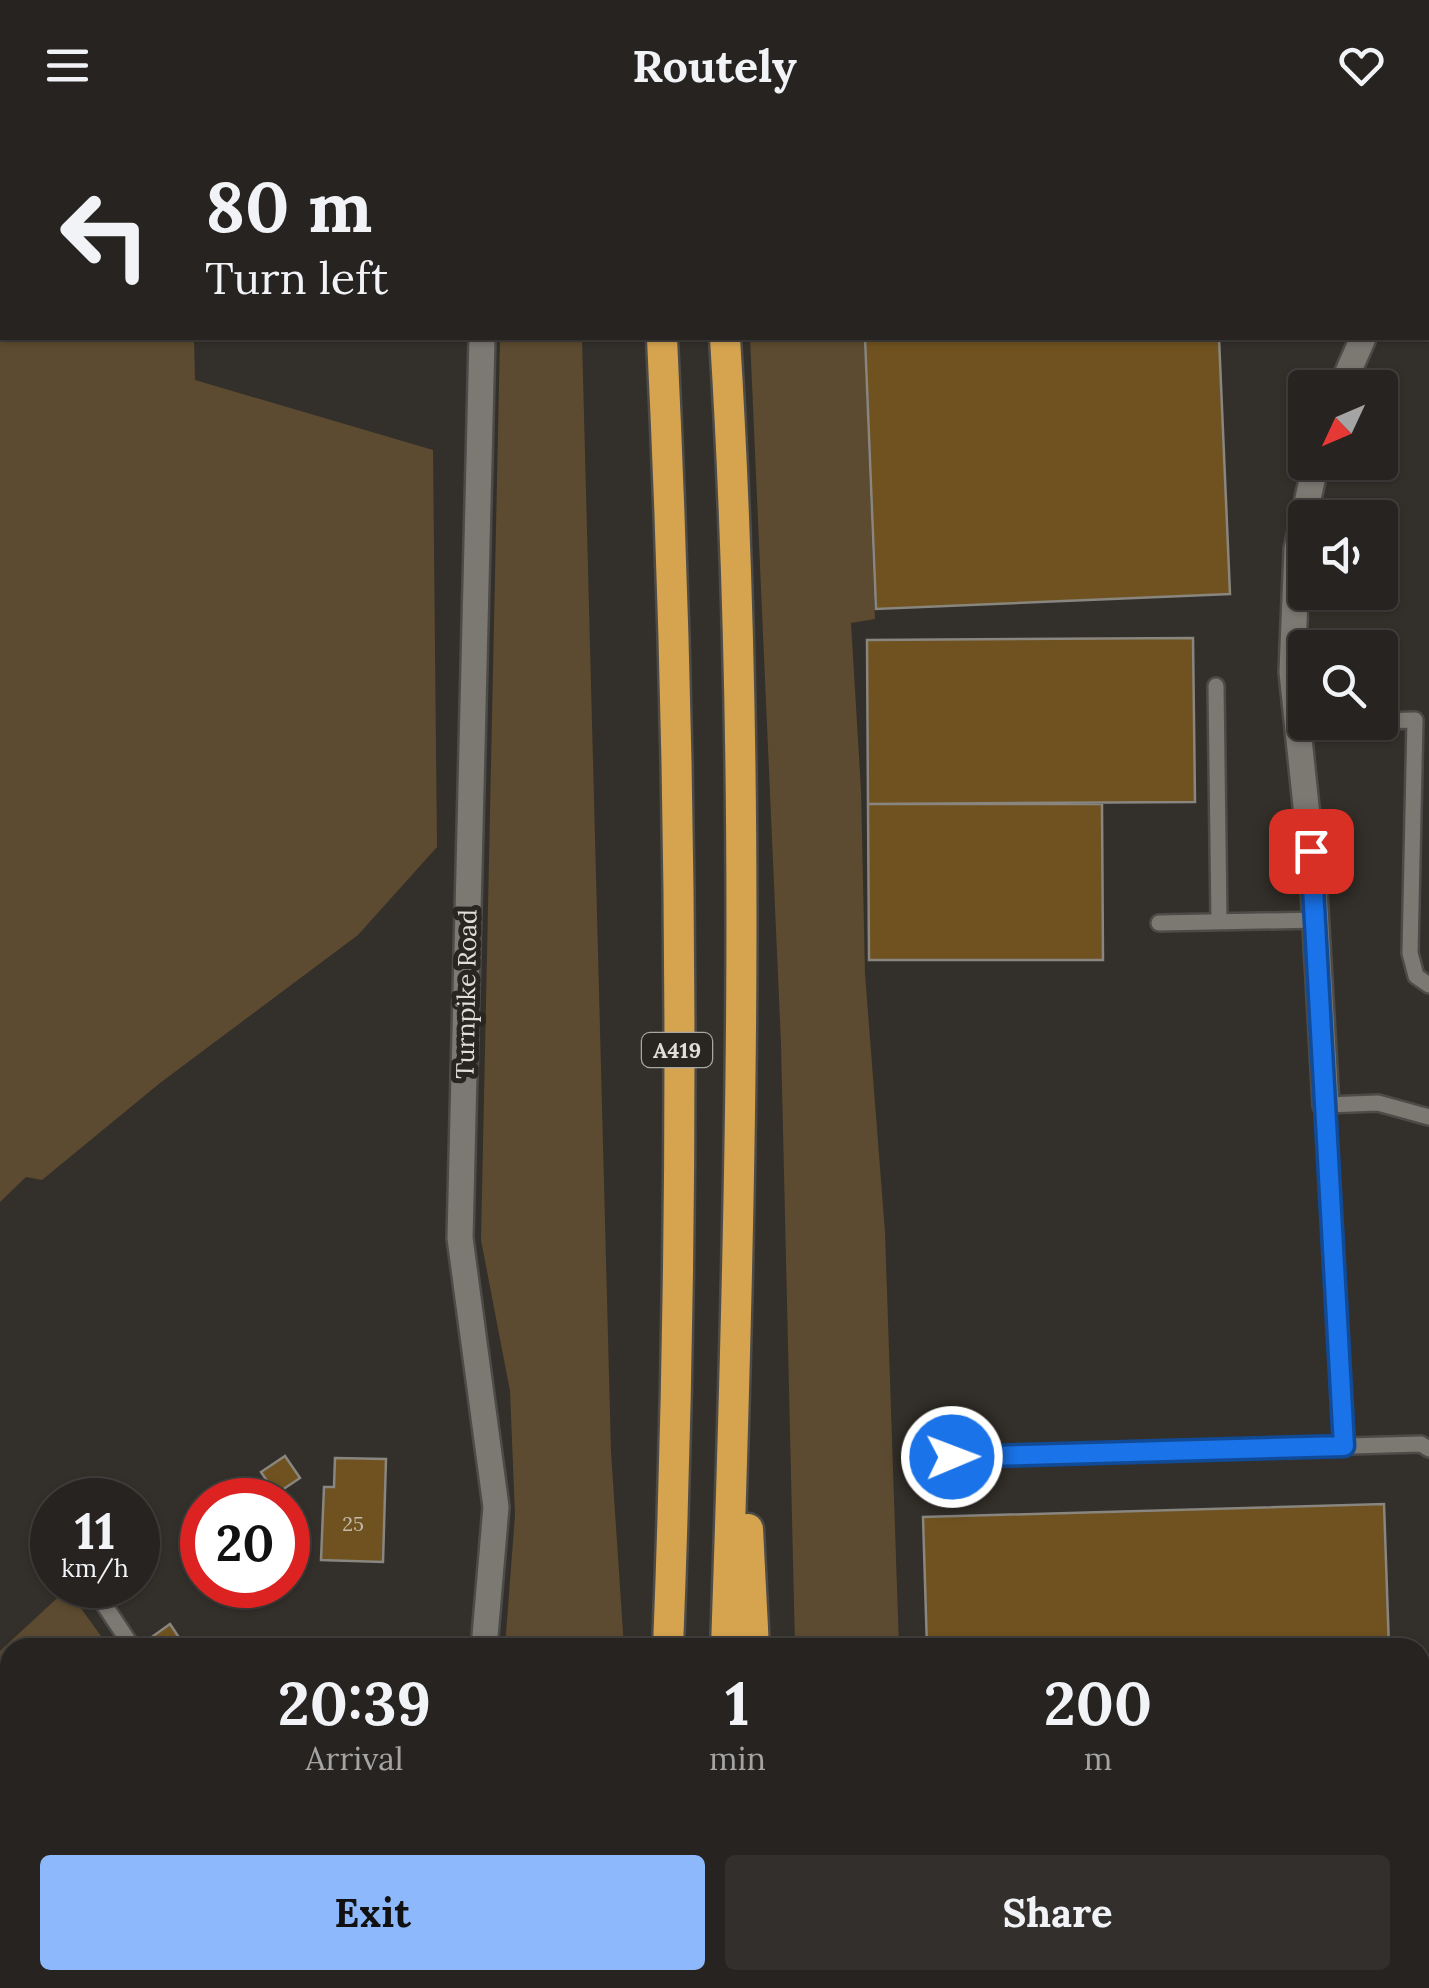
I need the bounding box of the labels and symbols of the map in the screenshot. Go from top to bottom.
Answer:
north arrow [1288,370,1398,480]
pin [1269,809,1354,894]
street label: Turnpike Road [449,909,483,1079]
road number: A419 [642,1033,712,1067]
position arrow [900,1405,1004,1509]
speed limit sign: 20 [180,1478,310,1608]
house number: 25 [342,1511,364,1536]

